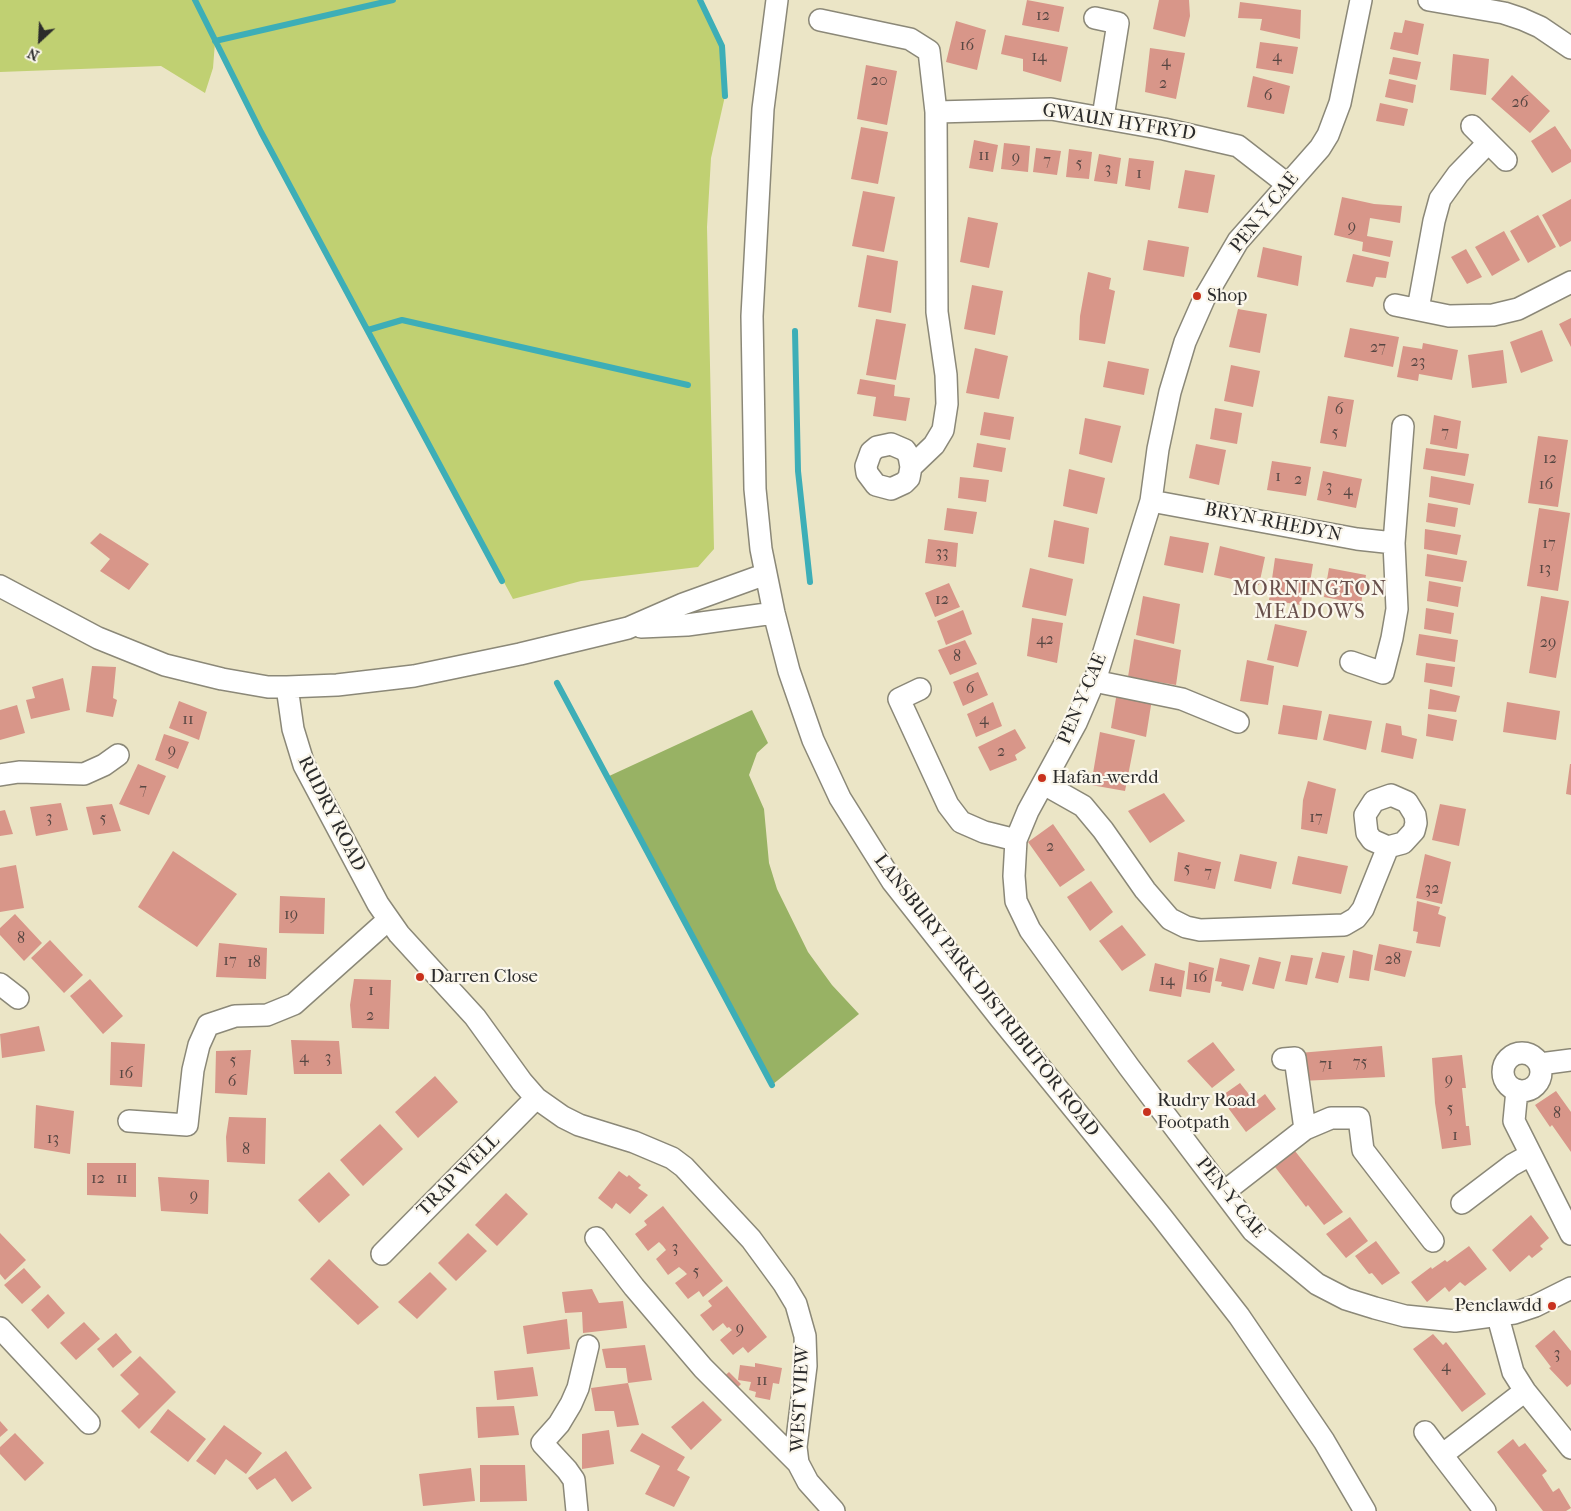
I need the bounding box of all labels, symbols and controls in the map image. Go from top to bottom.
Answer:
house number: 12 [1036,6,1050,26]
north arrow [15,15,65,65]
house number: 16 [960,36,974,56]
text: N [25,44,42,64]
house number: 14 [1031,47,1047,67]
house number: 4 [1272,47,1282,67]
house number: 4 [1161,52,1171,72]
house number: 20 [870,71,888,91]
house number: 2 [1159,74,1167,94]
house number: 6 [1264,86,1272,106]
house number: 26 [1512,93,1528,113]
street label: GWAUN HYFRYD [1041,100,1197,146]
house number: 11 [978,146,990,166]
house number: 9 [1012,148,1020,168]
house number: 7 [1043,151,1051,171]
house number: 5 [1076,154,1082,174]
house number: 3 [1105,159,1111,179]
house number: 1 [1136,164,1142,184]
street label: PEN-Y-CAE [1226,168,1304,258]
house number: 9 [1348,217,1356,237]
place label: Shop [1207,285,1247,307]
marker: Shop [1191,290,1203,302]
house number: 27 [1370,338,1386,358]
house number: 23 [1411,352,1425,372]
house number: 6 [1335,400,1343,420]
house number: 5 [1332,423,1338,443]
house number: 7 [1441,423,1449,443]
house number: 12 [1543,449,1557,469]
house number: 1 [1275,467,1281,487]
house number: 2 [1294,470,1302,490]
house number: 16 [1539,475,1553,495]
house number: 3 [1326,477,1332,497]
house number: 4 [1343,481,1353,501]
street label: BRYN-RHEDYN [1202,499,1344,547]
house number: 17 [1542,534,1556,554]
house number: 33 [935,543,949,563]
house number: 13 [1539,559,1551,579]
district label: MORNINGTON MEADOWS [1231,578,1389,625]
house number: 12 [935,590,949,610]
house number: 42 [1036,630,1054,650]
house number: 29 [1540,633,1556,653]
house number: 8 [953,647,961,667]
street label: PEN-Y-CAE [1054,650,1112,748]
house number: 6 [966,679,974,699]
house number: 11 [182,710,194,730]
house number: 4 [979,710,989,730]
house number: 9 [168,741,176,761]
house number: 2 [997,742,1005,762]
street label: RUDRY ROAD [292,752,370,876]
place label: Hafan-werdd [1052,767,1159,789]
marker: Hafan-werdd [1036,772,1048,784]
house number: 7 [139,780,147,800]
house number: 3 [46,808,52,828]
house number: 17 [1309,808,1323,828]
house number: 5 [100,809,106,829]
house number: 2 [1046,837,1054,857]
street label: LANSBURY PARK DISTRIBUTOR ROAD [869,850,1103,1142]
house number: 5 [1184,859,1190,879]
house number: 7 [1204,863,1212,883]
house number: 32 [1425,879,1439,899]
house number: 19 [284,905,298,925]
house number: 8 [17,929,25,949]
house number: 28 [1385,950,1401,970]
house number: 17 [223,951,237,971]
house number: 18 [247,953,261,973]
place label: Darren Close [430,966,538,988]
house number: 16 [1193,968,1207,988]
marker: Darren Close [414,971,426,983]
house number: 14 [1159,971,1175,991]
house number: 1 [368,981,374,1001]
house number: 2 [366,1006,374,1026]
house number: 4 [299,1048,309,1068]
house number: 3 [325,1048,331,1068]
house number: 5 [230,1051,236,1071]
house number: 75 [1353,1053,1367,1073]
house number: 71 [1319,1055,1333,1075]
house number: 16 [119,1064,133,1084]
house number: 9 [1445,1070,1453,1090]
house number: 6 [228,1072,236,1092]
place label: Rudry Road Footpath [1157,1090,1256,1134]
house number: 5 [1447,1099,1453,1119]
house number: 8 [1553,1104,1561,1124]
marker: Rudry Road Footpath [1141,1106,1153,1118]
house number: 1 [1452,1126,1458,1146]
house number: 13 [47,1129,59,1149]
street label: TRAP WELL [413,1130,505,1222]
house number: 8 [242,1140,250,1160]
street label: PEN-Y-CAE [1191,1153,1269,1243]
house number: 12 [91,1169,105,1189]
house number: 11 [116,1169,128,1189]
house number: 9 [190,1186,198,1206]
house number: 3 [672,1238,678,1258]
house number: 5 [693,1262,699,1282]
place label: Penclawdd [1454,1295,1542,1317]
marker: Penclawdd [1546,1300,1558,1312]
house number: 9 [736,1319,744,1339]
house number: 3 [1554,1344,1560,1364]
street label: WEST VIEW [787,1345,815,1453]
house number: 4 [1441,1357,1451,1377]
house number: 11 [756,1371,768,1391]

